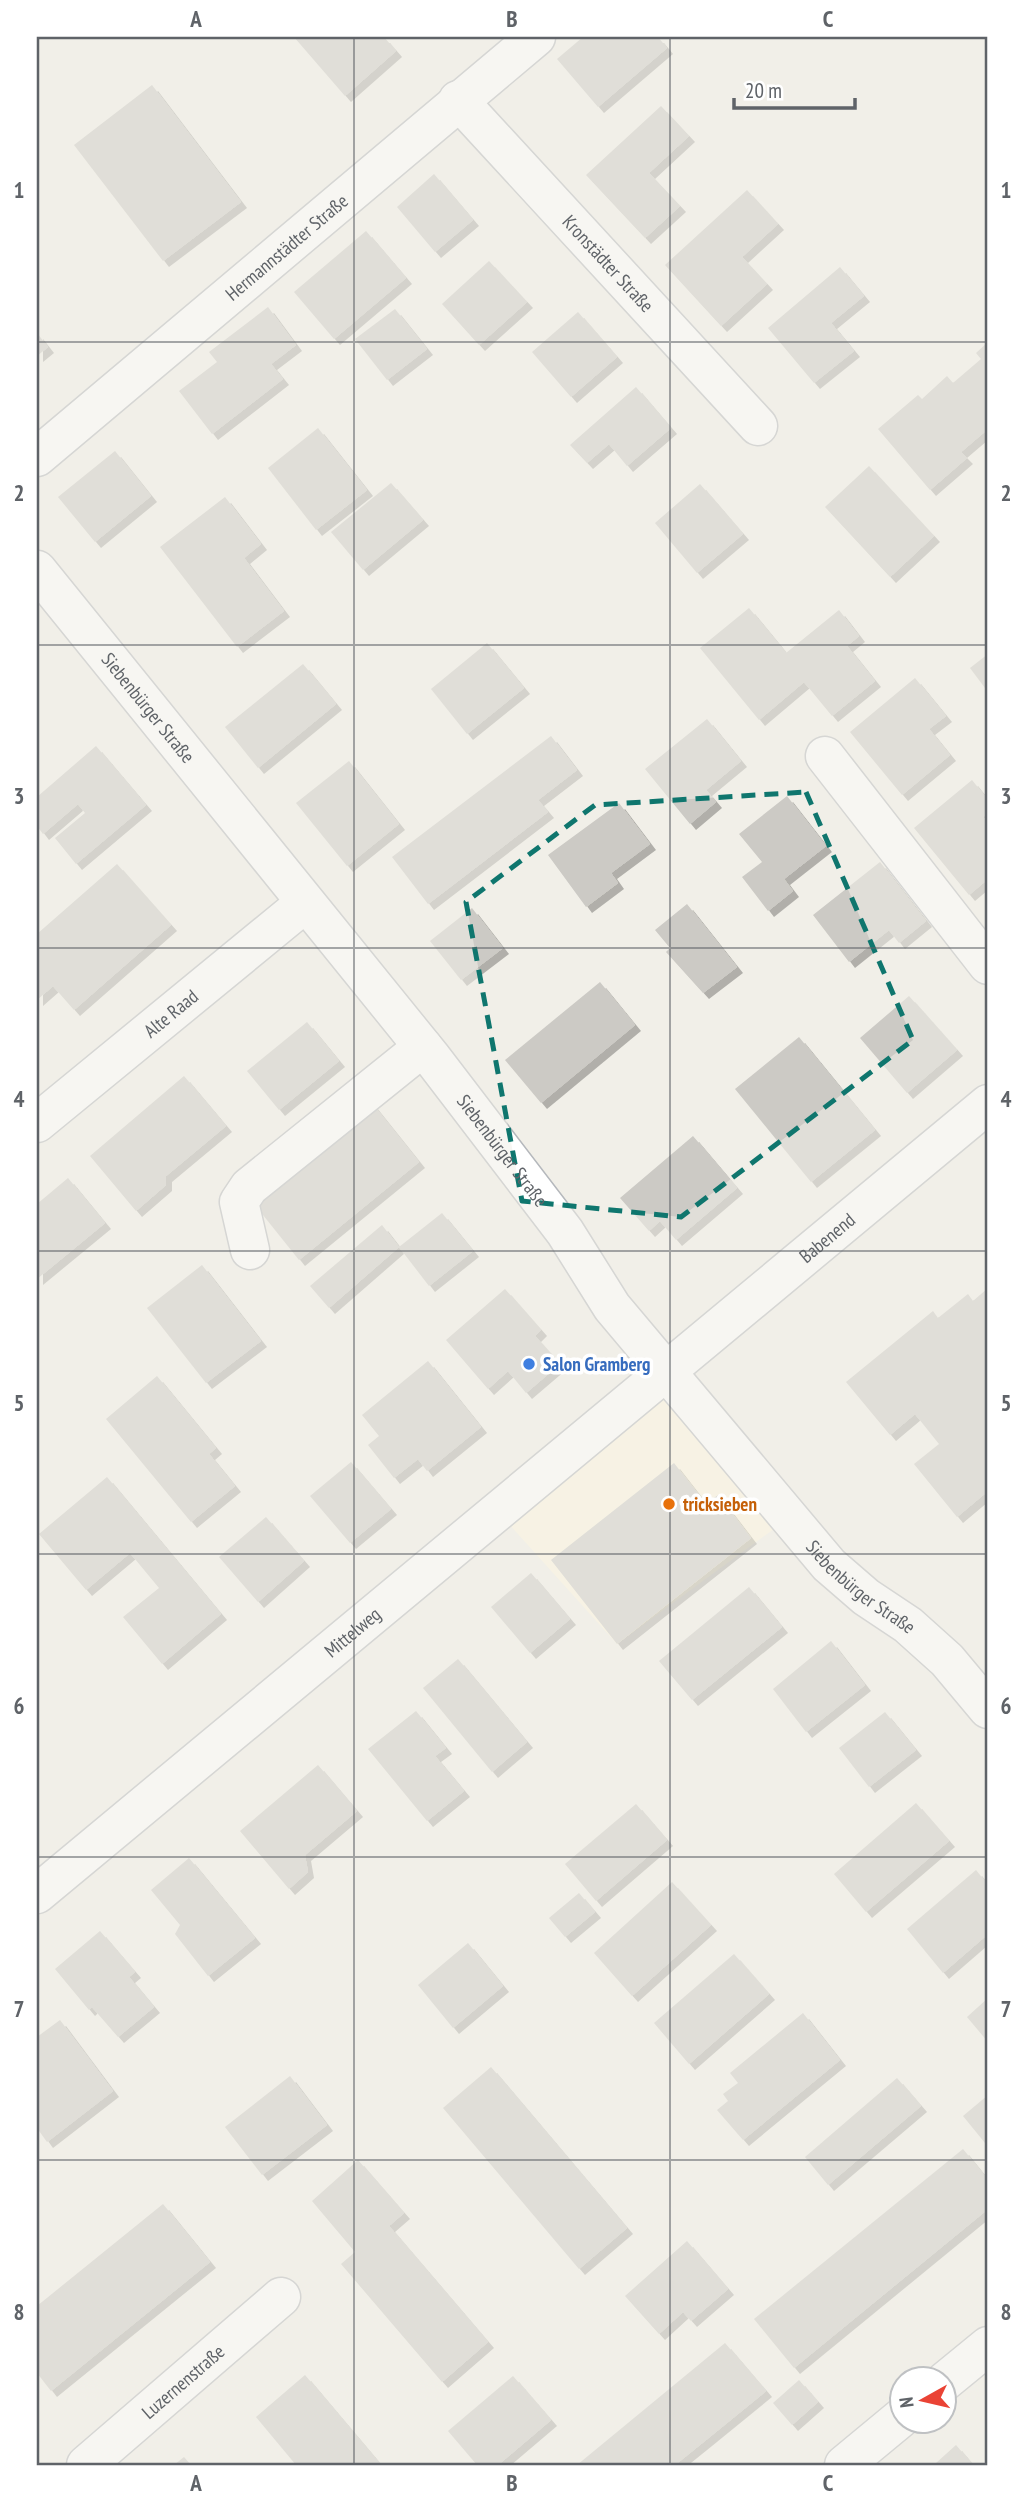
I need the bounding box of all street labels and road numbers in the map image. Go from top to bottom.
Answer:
street label: Hermannstädter Straße [220,189,353,306]
street label: Kronstädter Straße [558,210,659,317]
street label: Siebenbürger Straße [97,648,200,768]
street label: Alte Raad [139,984,203,1043]
street label: Siebenbürger Straße [452,1089,553,1211]
street label: Babenend [794,1208,860,1268]
street label: Siebenbürger Straße [801,1535,921,1638]
street label: Mittelweg [319,1602,385,1662]
street label: Luzernenstraße [137,2339,229,2424]

